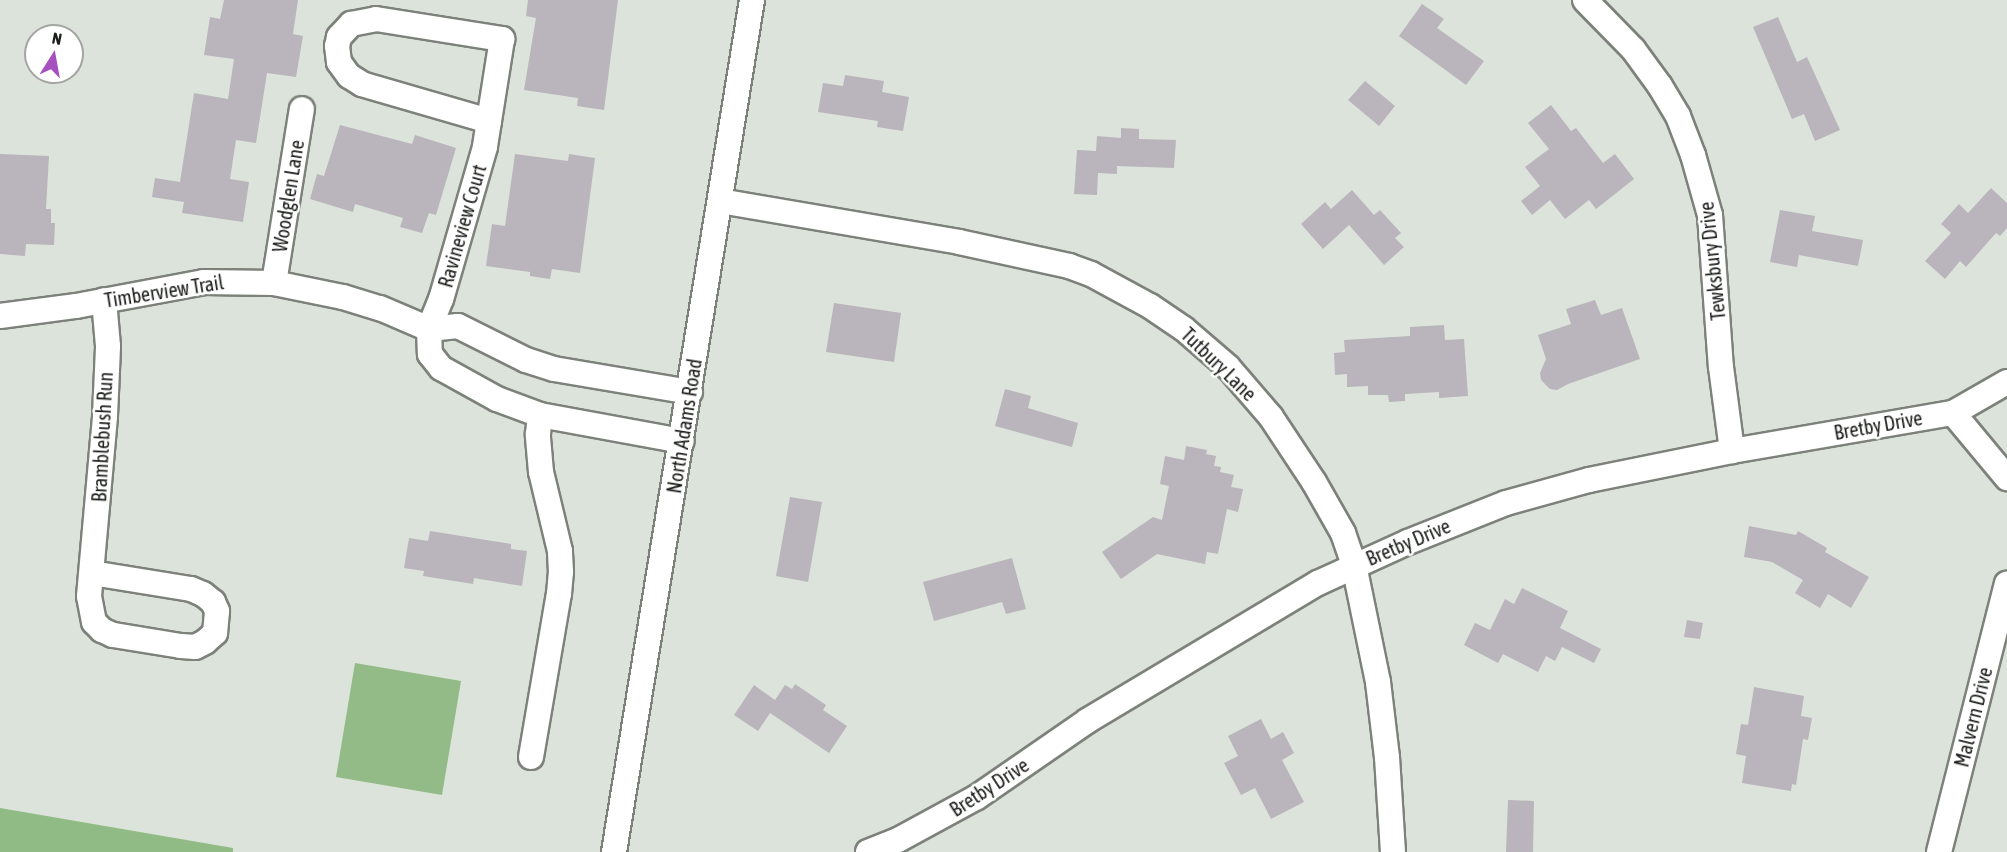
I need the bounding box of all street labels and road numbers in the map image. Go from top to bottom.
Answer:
street label: Woodglen Lane [267,138,309,254]
street label: Ravineview Court [433,162,491,290]
street label: Tewksbury Drive [1694,201,1730,321]
street label: Timberview Trail [103,270,225,312]
street label: Tutbury Lane [1176,322,1262,406]
street label: North Adams Road [662,357,706,495]
street label: Bramblebush Run [87,371,117,503]
street label: Bretby Drive [1832,405,1924,445]
street label: Bretby Drive [1362,514,1454,570]
street label: Malvern Drive [1949,665,1997,769]
street label: Bretby Drive [945,753,1033,821]

